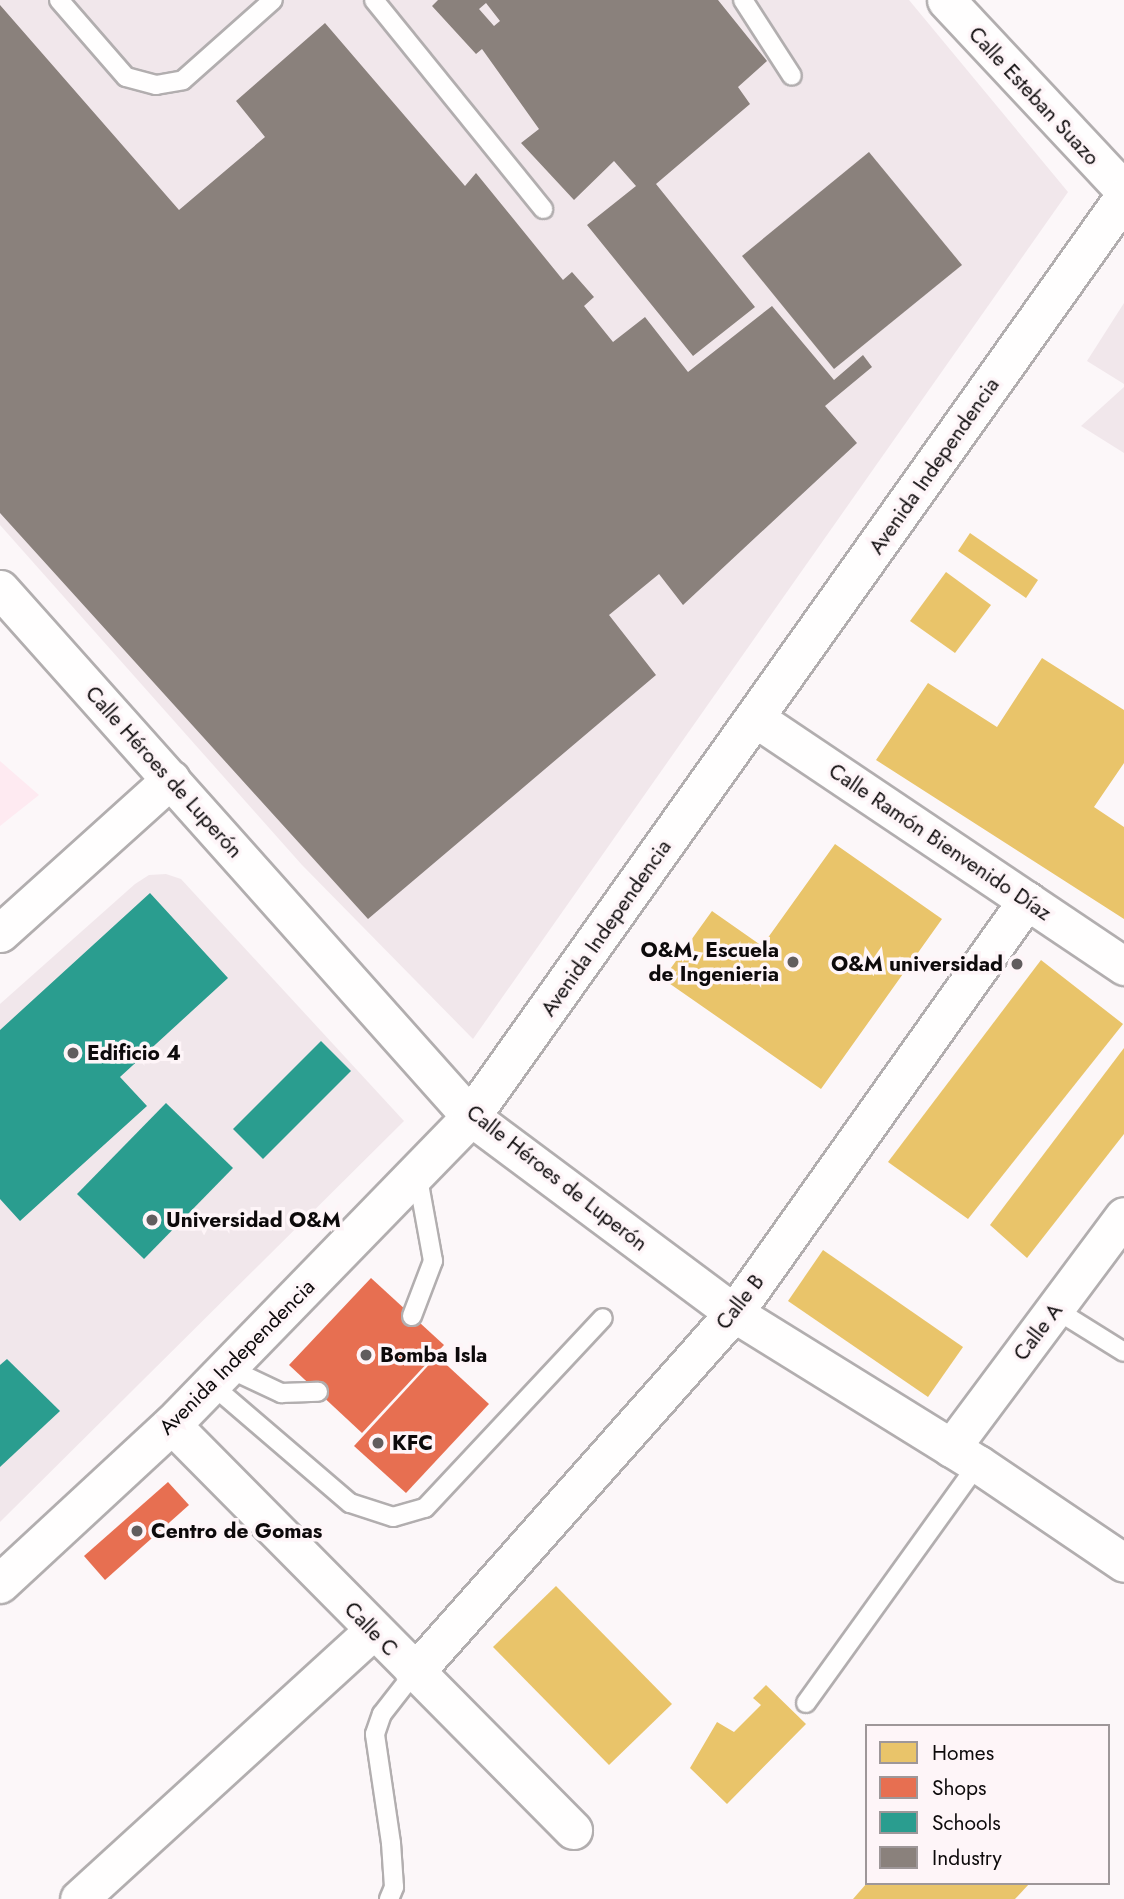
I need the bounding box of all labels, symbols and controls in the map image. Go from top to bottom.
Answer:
street label: Calle Esteban Suazo [963,22,1105,170]
street label: Avenida Independencia [864,373,1004,559]
street label: Calle Héroes de Luperón [80,681,248,863]
street label: Calle Ramón Bienvenido Díaz [824,758,1056,926]
street label: Avenida Independencia [536,835,676,1021]
place label: O&M, Escuela de Ingenieria [640,937,779,987]
place label: O&M universidad [831,951,1003,977]
marker: O&M, Escuela de Ingenieria [785,954,801,970]
marker: O&M universidad [1009,956,1025,972]
place label: Edificio 4 [87,1040,181,1066]
marker: Edificio 4 [65,1045,81,1061]
street label: Calle Héroes de Luperón [462,1100,652,1256]
place label: Universidad O&M [166,1207,341,1233]
marker: Universidad O&M [144,1212,160,1228]
street label: Calle B [711,1269,769,1335]
street label: Avenida Independencia [154,1274,320,1440]
street label: Calle A [1008,1298,1068,1366]
place label: Bomba Isla [380,1342,487,1368]
marker: Bomba Isla [358,1347,374,1363]
place label: KFC [392,1430,433,1456]
marker: KFC [370,1435,386,1451]
place label: Centro de Gomas [151,1518,322,1544]
marker: Centro de Gomas [129,1523,145,1539]
street label: Calle C [339,1597,403,1661]
legend [865,1724,1110,1885]
text: Homes [932,1738,994,1768]
text: Shops [932,1773,986,1803]
text: Schools [932,1808,1001,1838]
text: Industry [932,1843,1002,1873]

